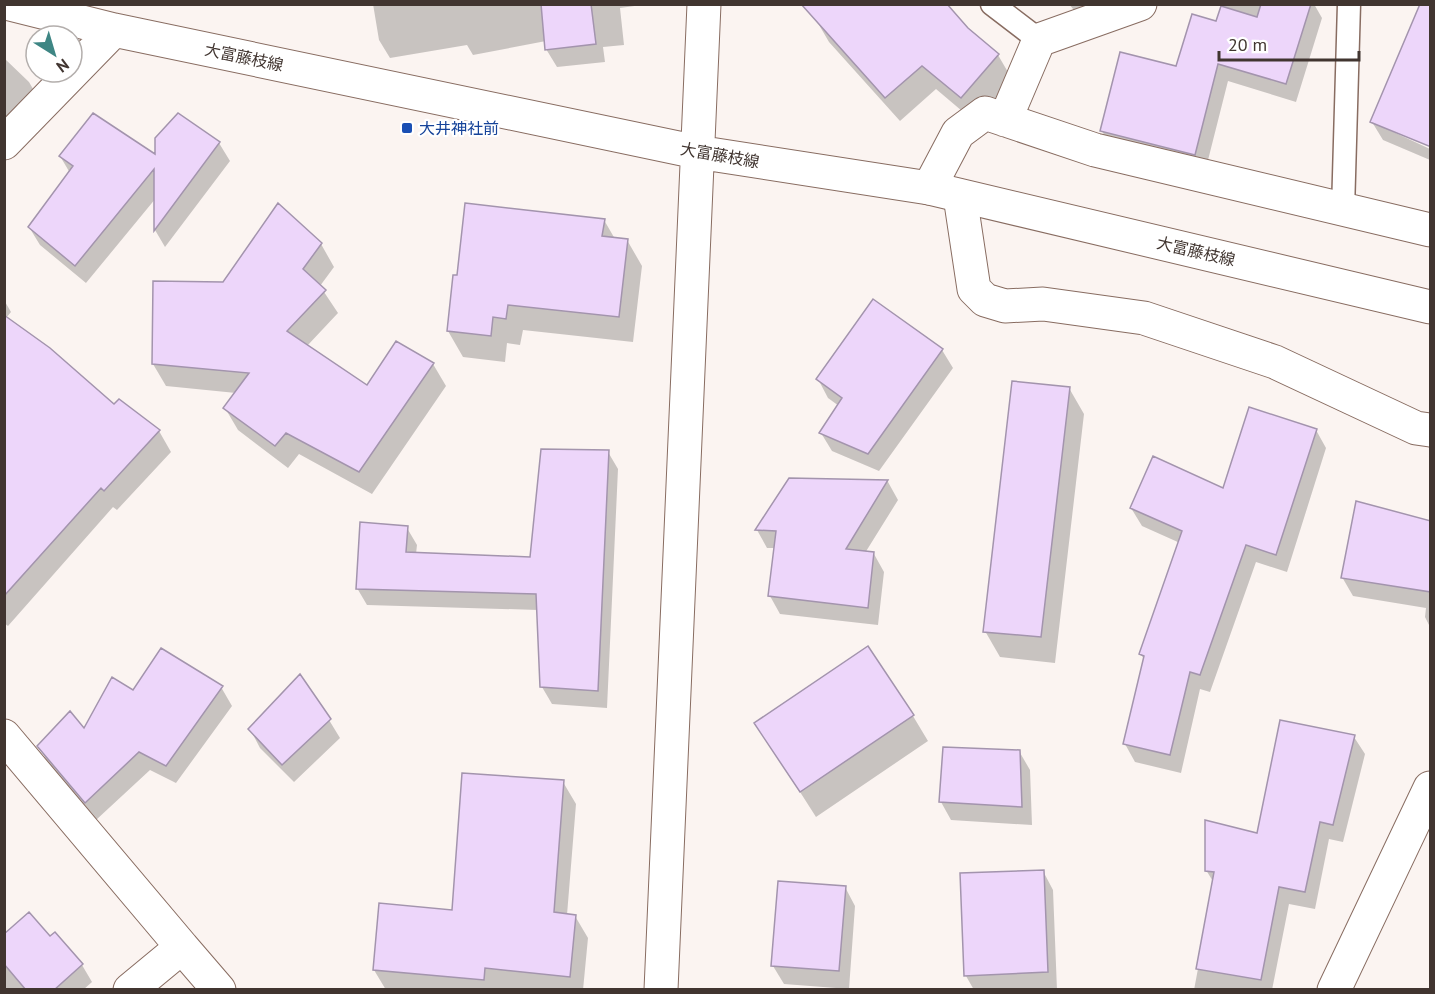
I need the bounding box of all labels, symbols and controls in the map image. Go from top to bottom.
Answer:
north arrow [24,24,84,84]
scale bar [1219,24,1358,62]
text: 20 m [1228,33,1267,56]
street label: 大富藤枝線 [203,39,285,75]
text: N [53,55,73,77]
place label: 大井神社前 [419,118,499,138]
marker: 大井神社前 [400,121,414,135]
street label: 大富藤枝線 [679,138,761,172]
street label: 大富藤枝線 [1155,232,1237,270]

